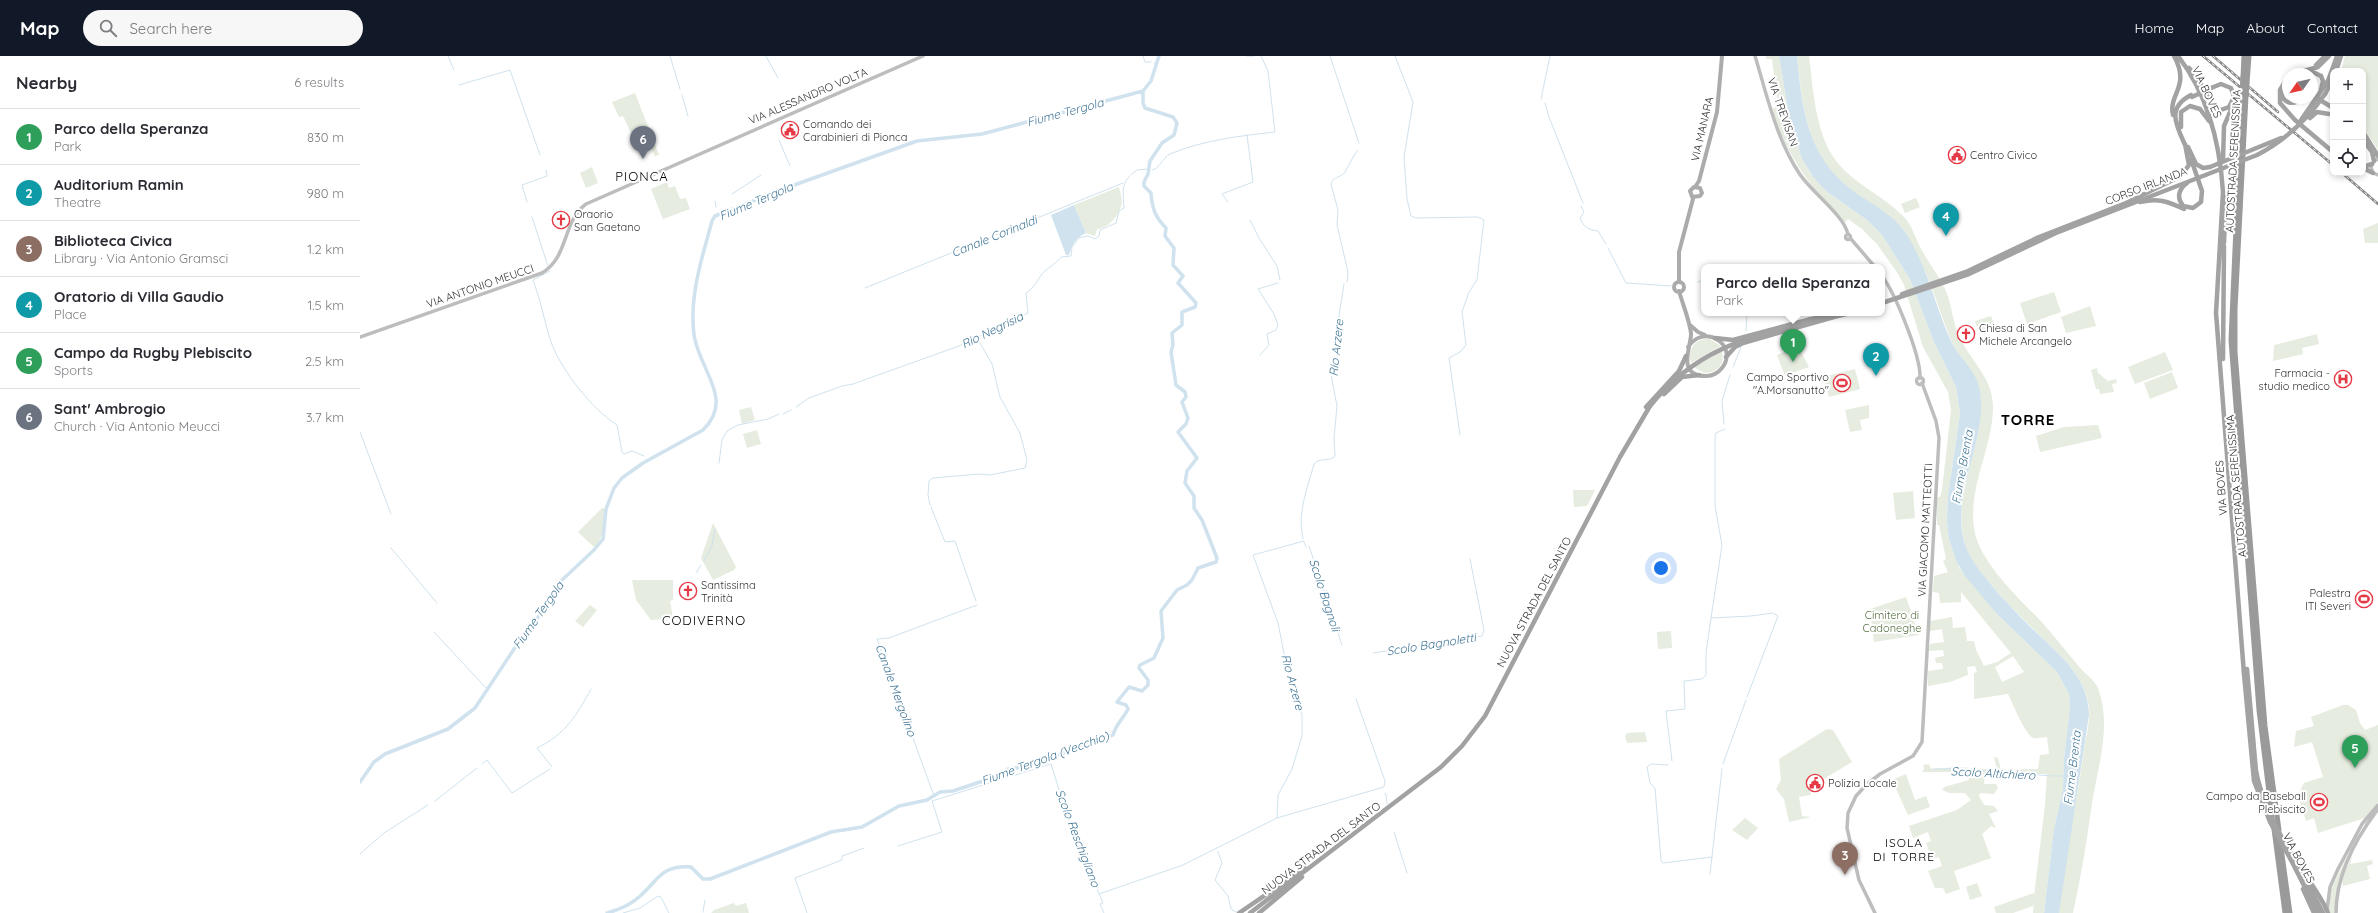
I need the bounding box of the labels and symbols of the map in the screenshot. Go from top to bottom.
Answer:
street label: VIA BOVES [2189,64,2225,120]
street label: VIA ALESSANDRO VOLTA [747,65,869,127]
north arrow [2282,68,2318,104]
street label: VIA TREVISAN [1765,76,1801,148]
street label: AUTOSTRADA SERENISSIMA [2222,89,2244,233]
water label: Fiume Tergola [1025,94,1106,129]
street label: VIA MANARA [1688,95,1716,163]
place label: Comando dei Carabinieri di Pionca [803,117,907,144]
public building icon: Comando dei Carabinieri di Pionca [780,120,800,140]
pin: 6 [630,126,656,159]
public building icon: Centro Civico [1947,145,1967,165]
place label: Centro Civico [1970,148,2038,162]
street label: CORSO IRLANDA [2103,164,2189,208]
district label: PIONCA [615,168,669,184]
water label: Fiume Tergola [717,178,796,223]
pin: 4 [1933,203,1959,236]
place label: Oraorio San Gaetano [574,207,641,234]
church icon: Oraorio San Gaetano [551,210,571,230]
water label: Canale Corinaldi [949,211,1040,260]
street label: VIA ANTONIO MEUCCI [424,261,536,311]
water label: Rio Negrisia [959,308,1026,351]
water label: Rio Arzere [1326,318,1347,377]
place label: Chiesa di San Michele Arcangelo [1979,321,2072,348]
church icon: Chiesa di San Michele Arcangelo [1956,324,1976,344]
pin: 1 [1780,329,1806,362]
pin: 2 [1863,343,1889,376]
place label: Farmacia - studio medico [2259,366,2330,393]
hospital icon: Farmacia - studio medico [2333,369,2353,389]
place label: Campo Sportivo "A.Morsanutto" [1747,370,1829,397]
sports icon: Campo Sportivo "A.Morsanutto" [1832,373,1852,393]
district label: TORRE [2001,410,2055,429]
street label: AUTOSTRADA SERENISSIMA [2223,414,2249,558]
water label: Fiume Brenta [1948,428,1976,505]
street label: VIA BOVES [2212,460,2230,516]
street label: VIA GIACOMO MATTEOTTI [1915,463,1935,597]
street label: NUOVA STRADA DEL SANTO [1494,534,1574,670]
water label: Scolo Bagnoli [1306,557,1344,635]
your location [1651,558,1671,578]
water label: Fiume Tergola [509,578,567,652]
place label: Santissima Trinità [701,578,756,605]
church icon: Santissima Trinità [678,581,698,601]
place label: Palestra ITI Severi [2305,586,2351,613]
sports icon: Palestra ITI Severi [2354,589,2374,609]
park label: Cimitero di Cadoneghe [1862,608,1922,635]
district label: CODIVERNO [662,612,746,628]
water label: Scolo Bagnoletti [1385,629,1478,658]
water label: Canale Mergolino [872,642,920,739]
water label: Rio Arzere [1278,652,1308,713]
water label: Fiume Tergola (Vecchio) [979,728,1111,788]
water label: Fiume Brenta [2060,729,2084,806]
pin: 5 [2342,735,2368,768]
water label: Scolo Altichiero [1950,763,2036,783]
public building icon: Polizia Locale [1805,773,1825,793]
place label: Polizia Locale [1828,776,1897,790]
water label: Scolo Reschigliano [1052,787,1104,890]
place label: Campo da Baseball Plebiscito [2206,789,2306,816]
sports icon: Campo da Baseball Plebiscito [2309,792,2329,812]
street label: NUOVA STRADA DEL SANTO [1259,799,1383,897]
street label: VIA BOVES [2280,830,2318,886]
district label: ISOLA DI TORRE [1873,835,1935,864]
pin: 3 [1832,842,1858,875]

